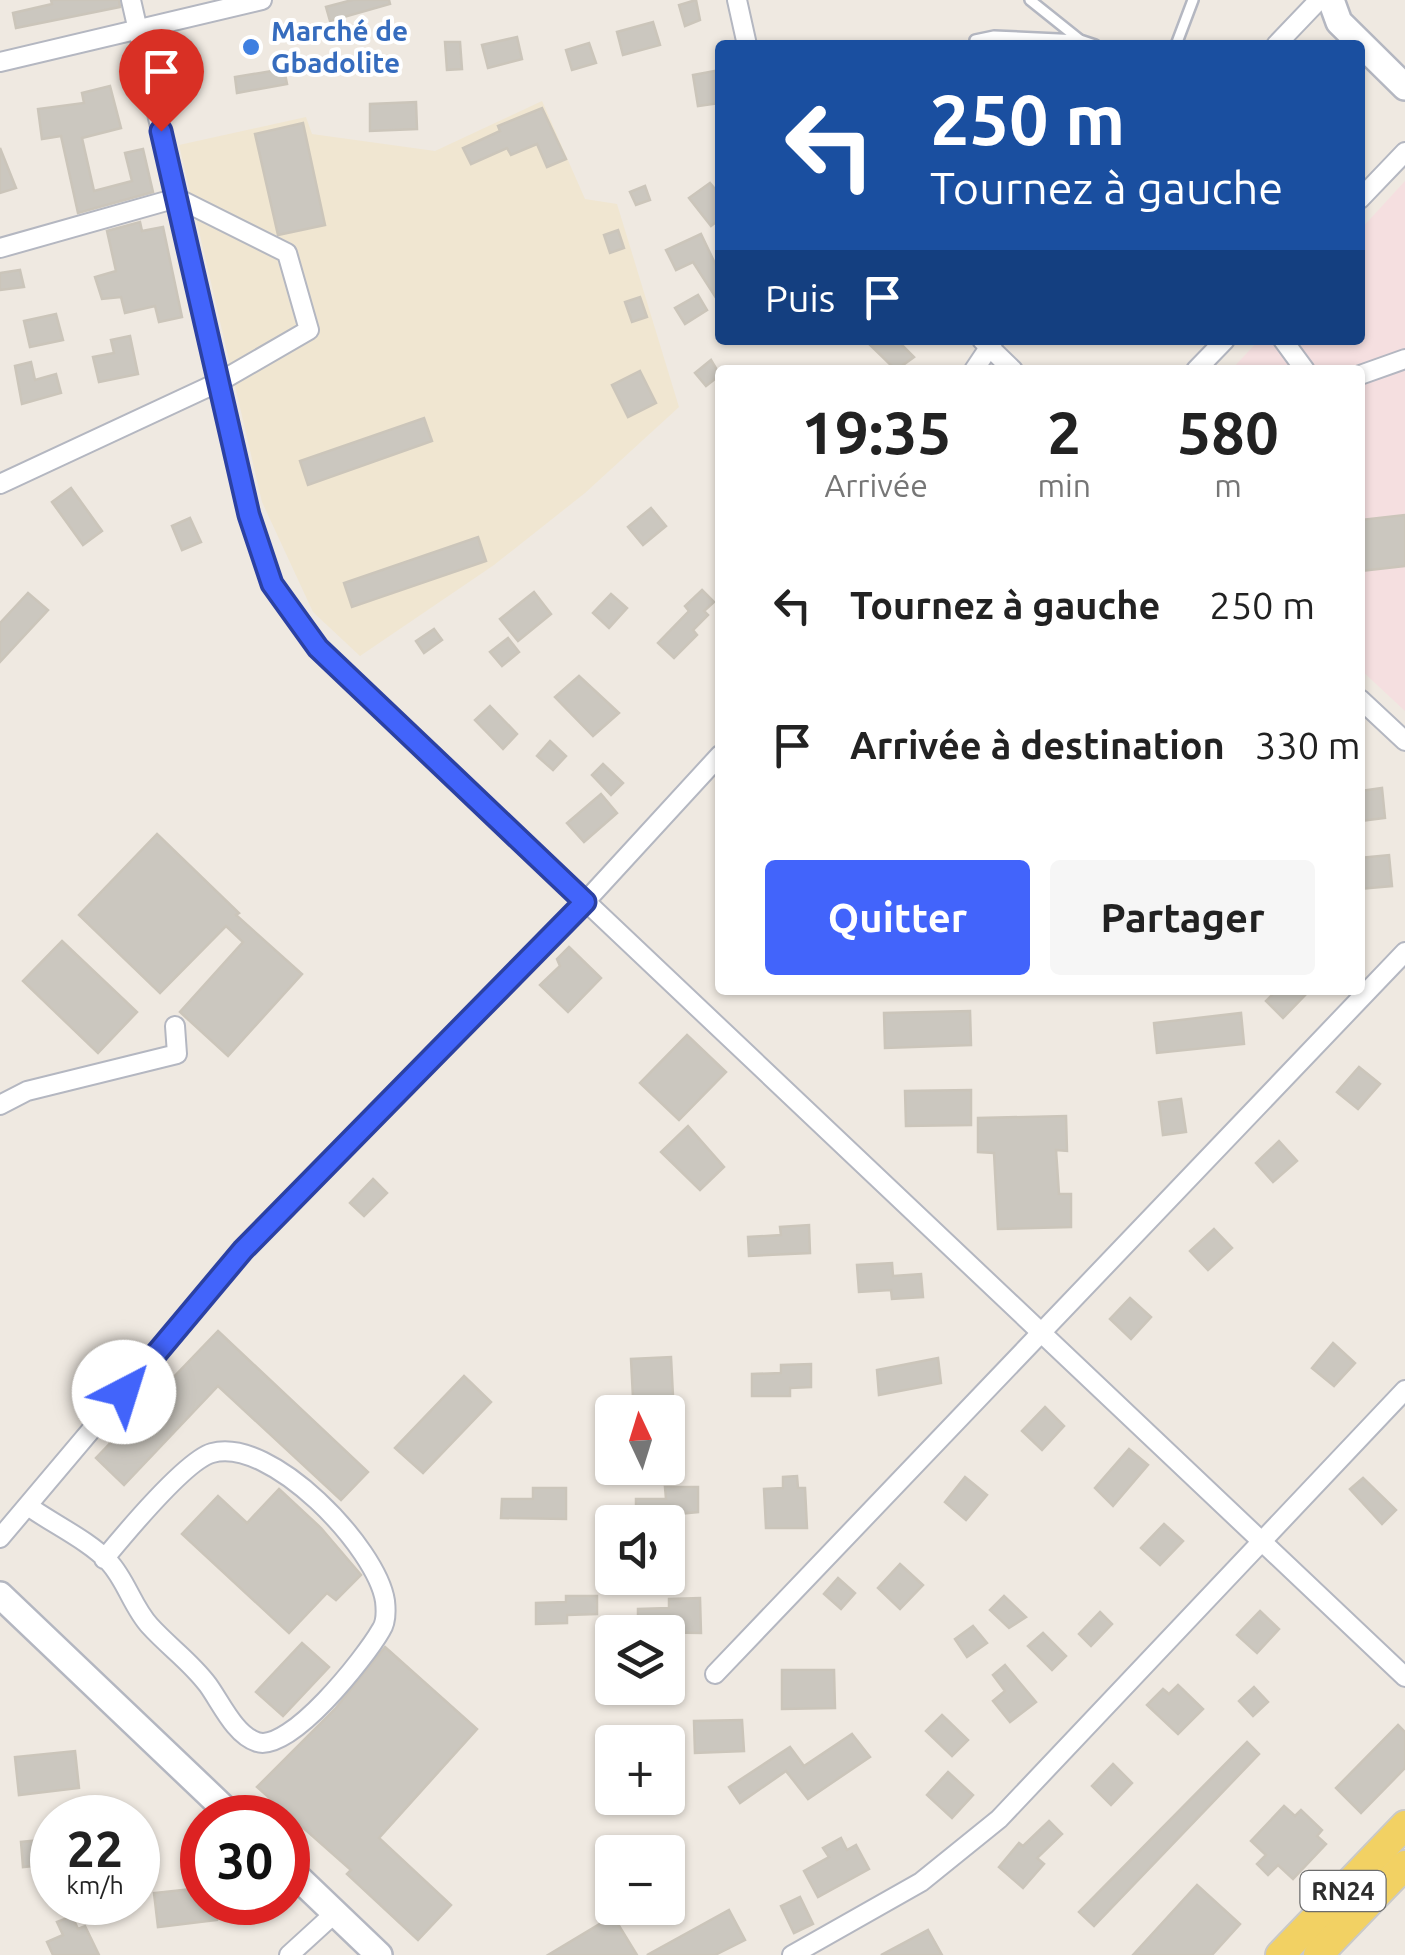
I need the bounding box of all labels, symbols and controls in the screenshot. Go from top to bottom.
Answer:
place label: Marché de Gbadolite [271,15,408,78]
pin [119,29,204,132]
marker: Marché de Gbadolite [240,36,262,58]
icon: arrive [134,44,189,99]
icon: left [765,80,895,210]
text: 250 m [930,80,1125,158]
text: Tournez à gauche [930,162,1283,213]
icon: arrive [855,270,910,325]
text: Puis [765,277,835,319]
text: 19:35 [801,398,951,465]
text: 2 [1047,398,1081,465]
text: 580 [1177,398,1279,465]
text: Arrivée [824,467,928,503]
text: min [1037,467,1091,503]
text: m [1214,467,1242,503]
icon: left [765,578,820,633]
text: Tournez à gauche [850,584,1160,626]
text: 250 m [1209,584,1315,626]
icon: arrive [765,718,820,773]
text: Arrivée à destination [850,724,1225,766]
text: 330 m [1255,724,1361,766]
button: Quitter [765,860,1030,975]
button: Partager [1050,860,1315,975]
position arrow [72,1340,176,1444]
north arrow [595,1395,685,1485]
map controls [595,1395,685,1925]
button: sound [595,1505,685,1595]
button: layers [595,1615,685,1705]
button: + [595,1725,685,1815]
speed limit sign: 30 [180,1795,310,1925]
text: 22 [67,1820,123,1876]
button: − [595,1835,685,1925]
text: km/h [66,1871,124,1899]
road number: RN24 [1300,1871,1386,1911]

